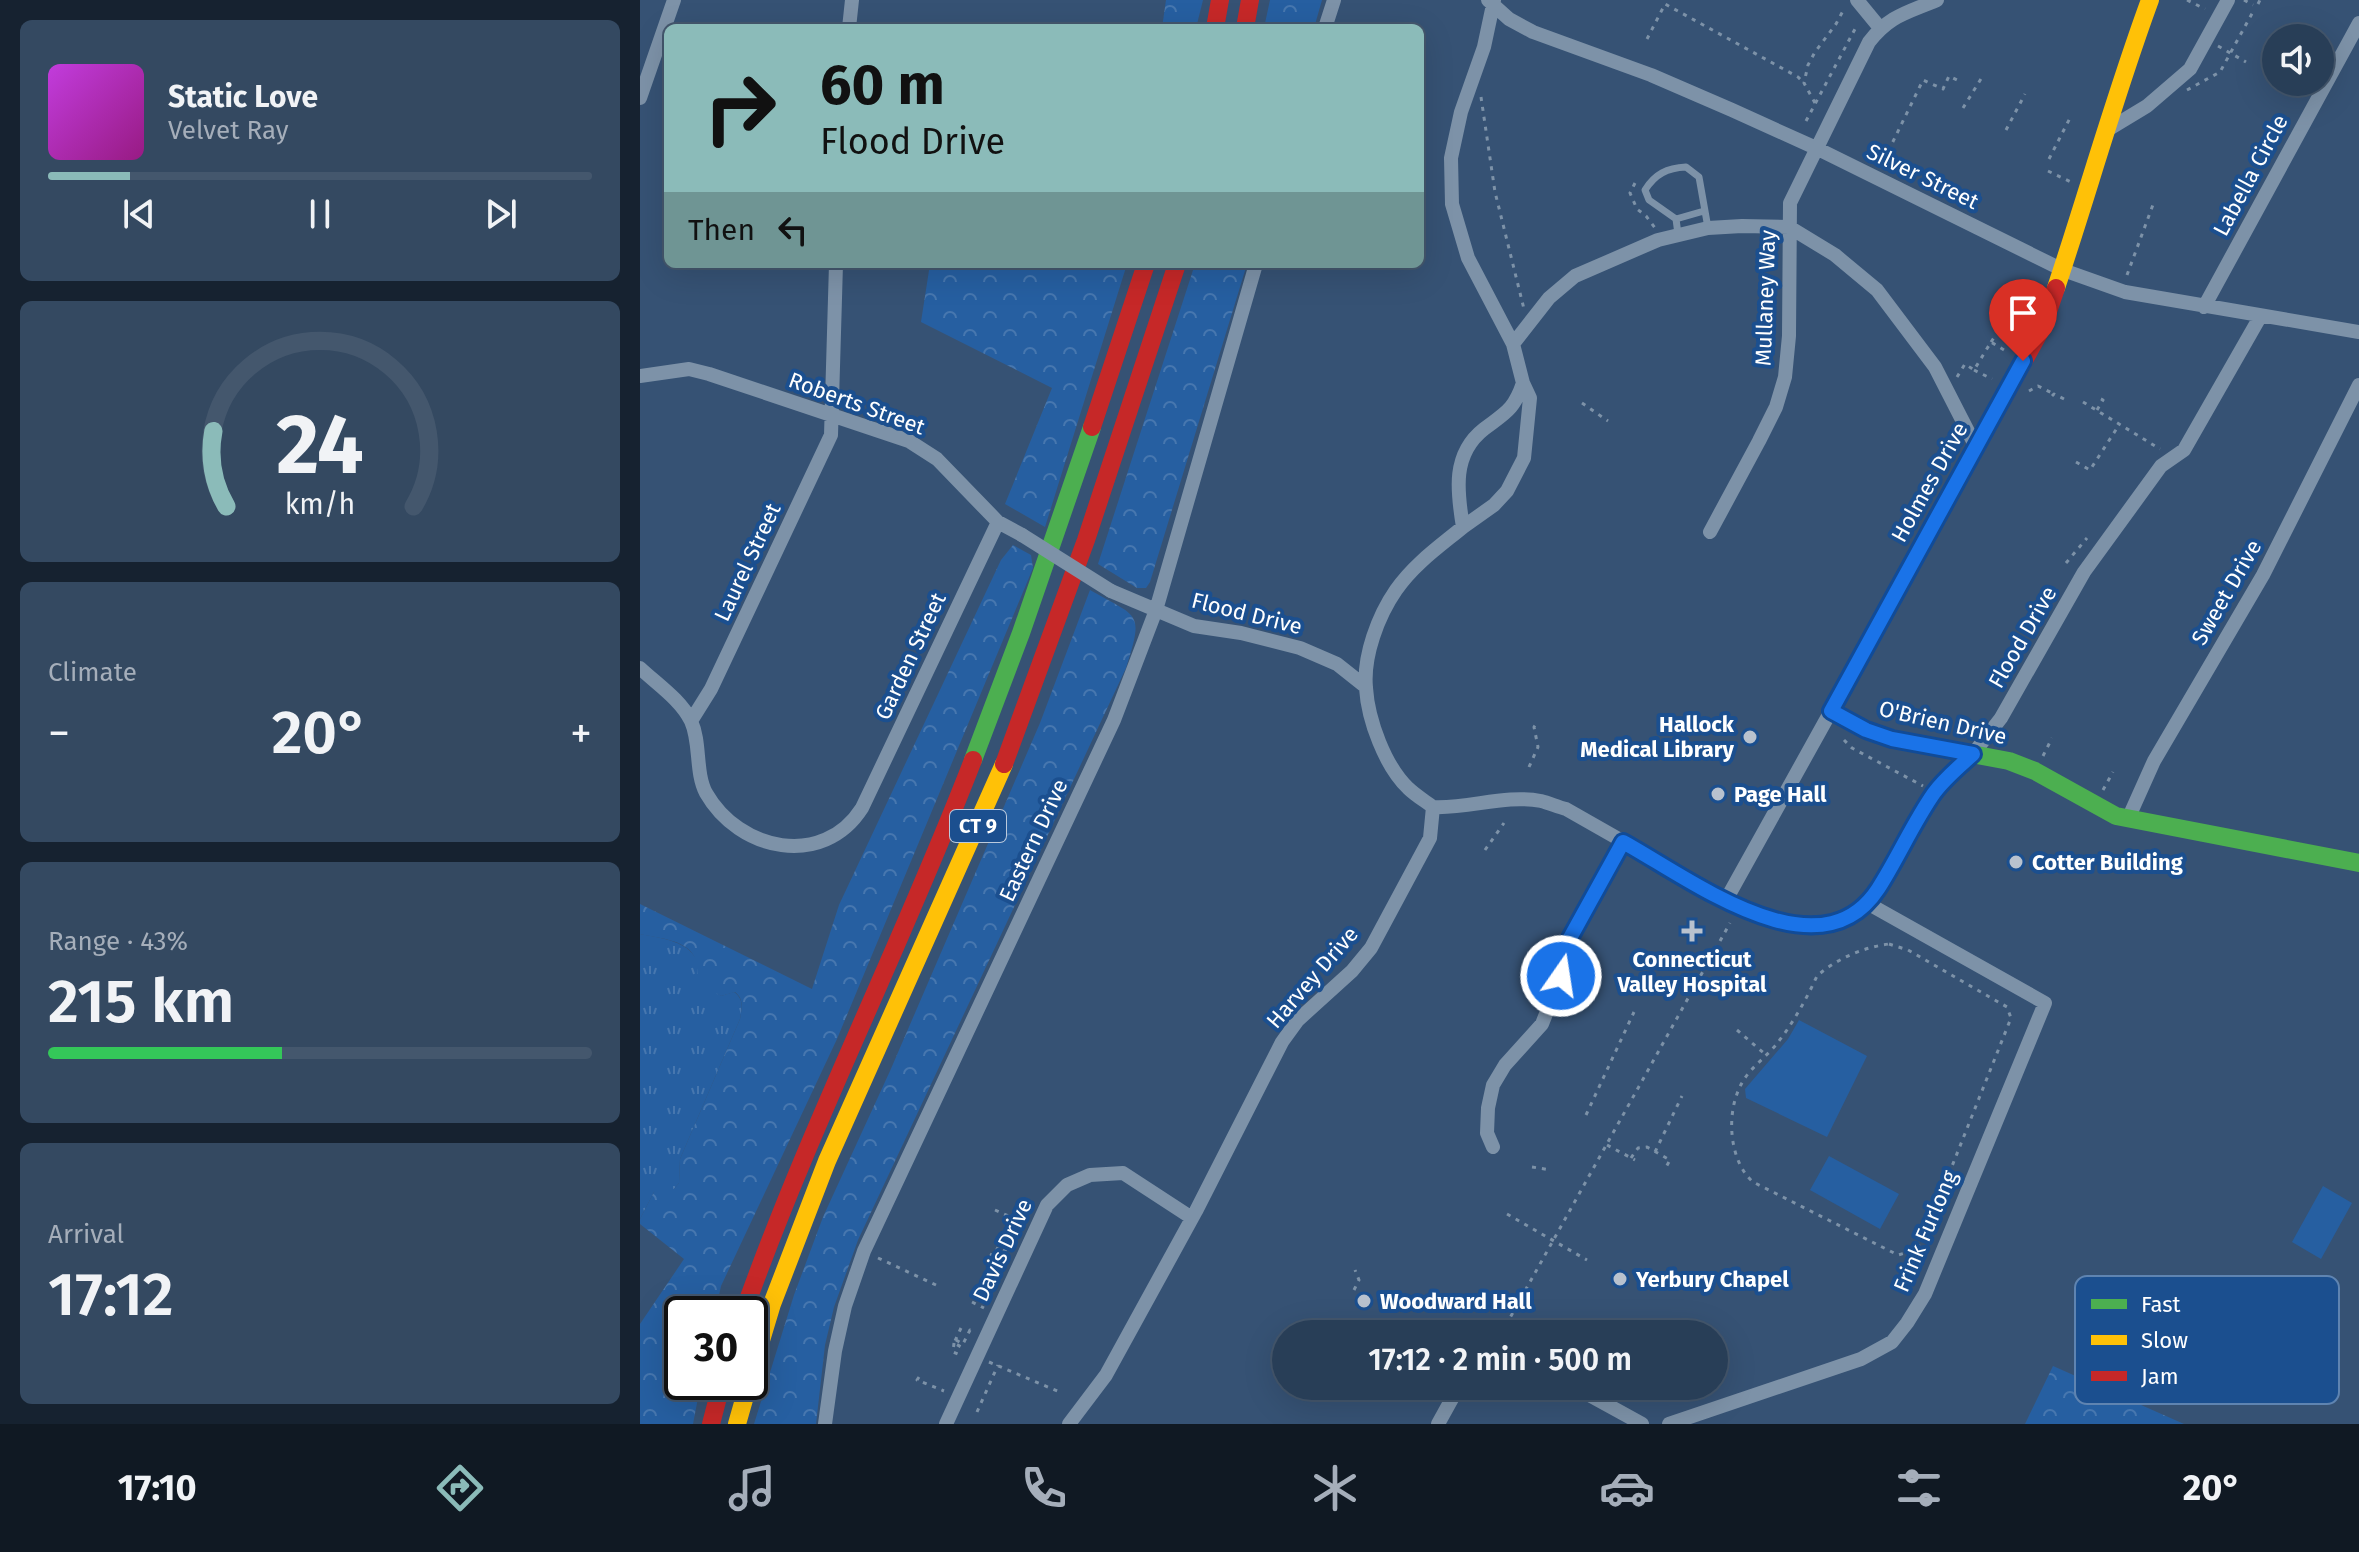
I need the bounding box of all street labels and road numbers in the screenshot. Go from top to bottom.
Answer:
street label: Labella Circle [2207,110,2294,241]
street label: Silver Street [1862,138,1983,215]
street label: Mullaney Way [1750,229,1781,366]
street label: Roberts Street [785,366,929,441]
street label: Holmes Drive [1885,418,1973,547]
street label: Laurel Street [708,499,787,626]
street label: Sweet Drive [2185,535,2267,650]
street label: Flood Drive [1982,581,2062,693]
street label: Flood Drive [1189,587,1305,640]
street label: Garden Street [869,588,952,724]
street label: O'Brien Drive [1876,695,2009,750]
street label: Eastern Drive [993,775,1074,906]
road number: CT 9 [950,810,1006,842]
street label: Harvey Drive [1261,921,1364,1034]
street label: Frink Furlong [1888,1166,1963,1296]
street label: Davis Drive [967,1195,1038,1306]

